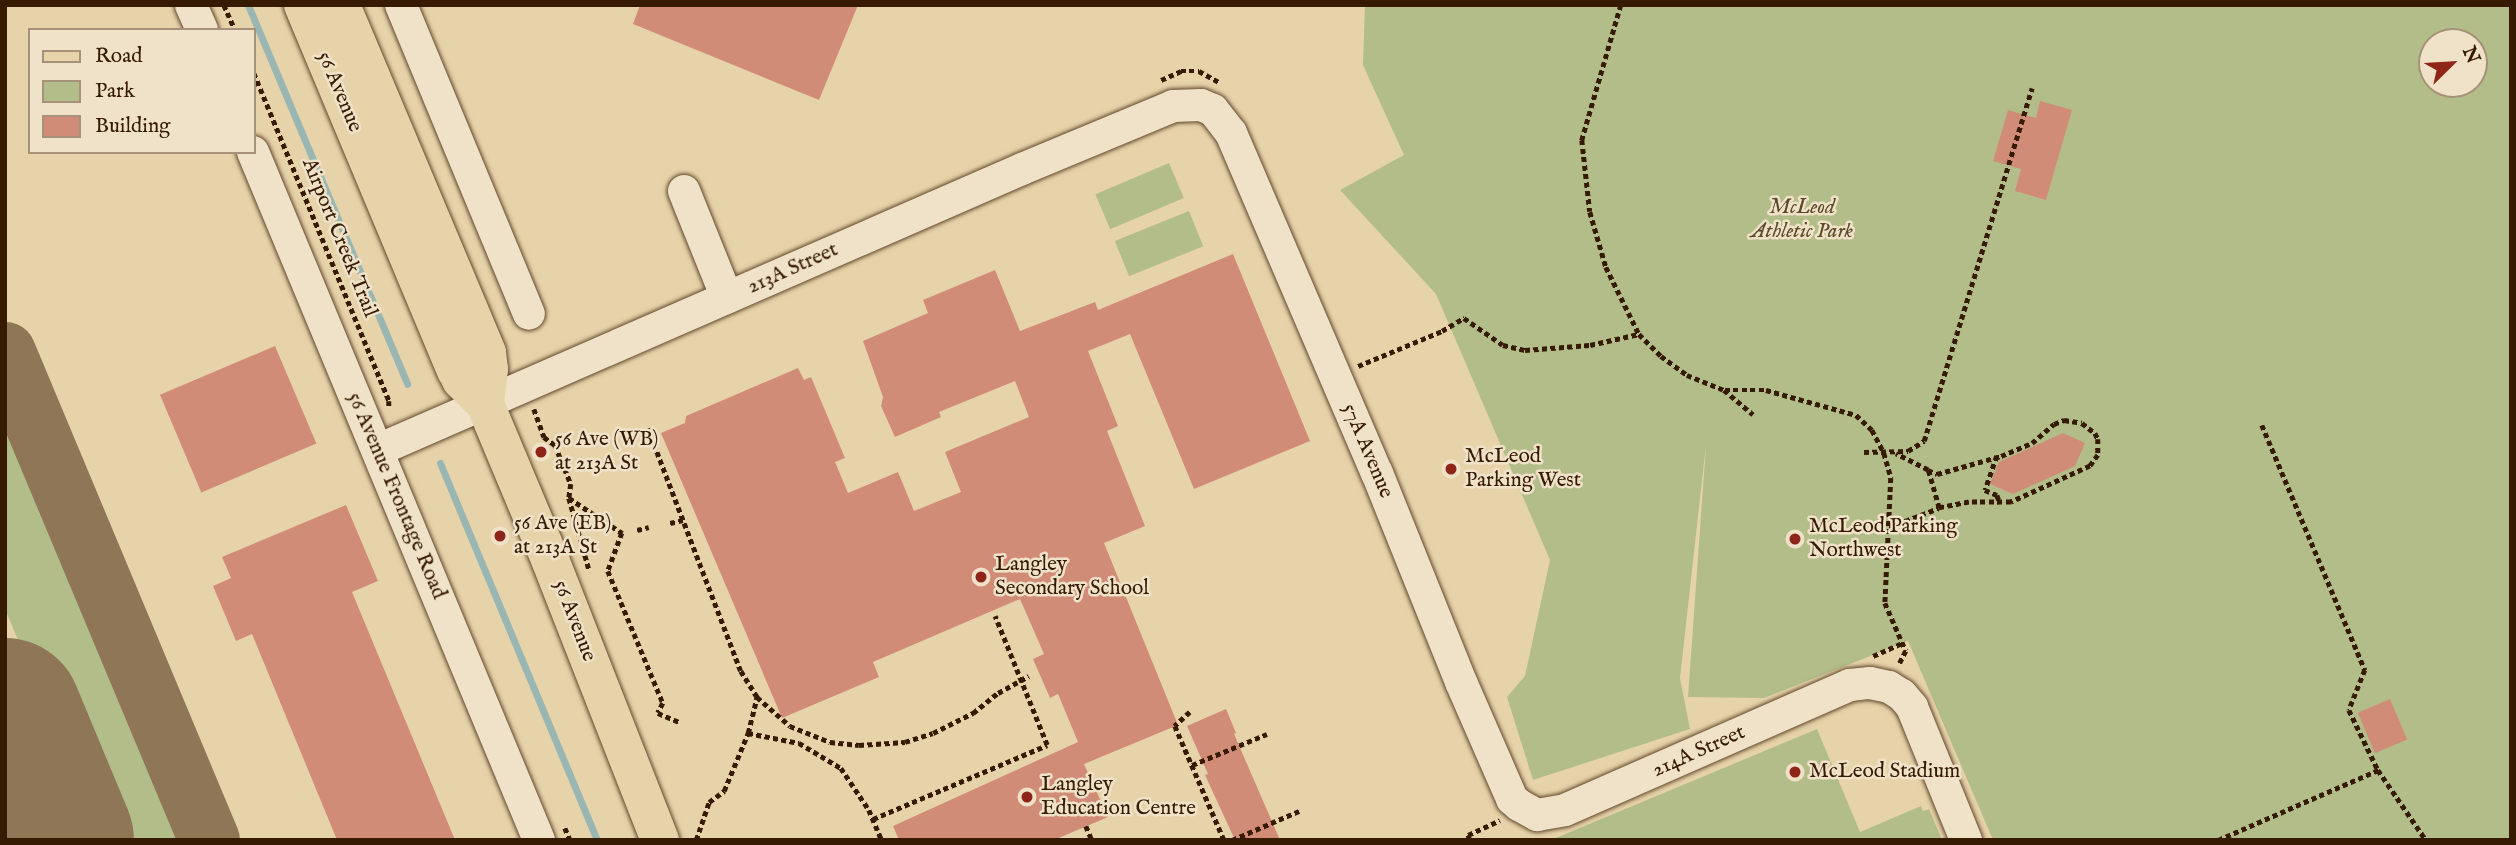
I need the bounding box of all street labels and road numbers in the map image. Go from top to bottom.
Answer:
street label: 56 Avenue [311,48,367,136]
street label: Airport Creek Trail [296,155,382,321]
street label: 213A Street [744,238,842,300]
street label: 56 Avenue Frontage Road [341,389,451,603]
street label: 57A Avenue [1336,400,1398,502]
street label: 56 Avenue [547,577,601,665]
street label: 214A Street [1649,720,1749,784]

